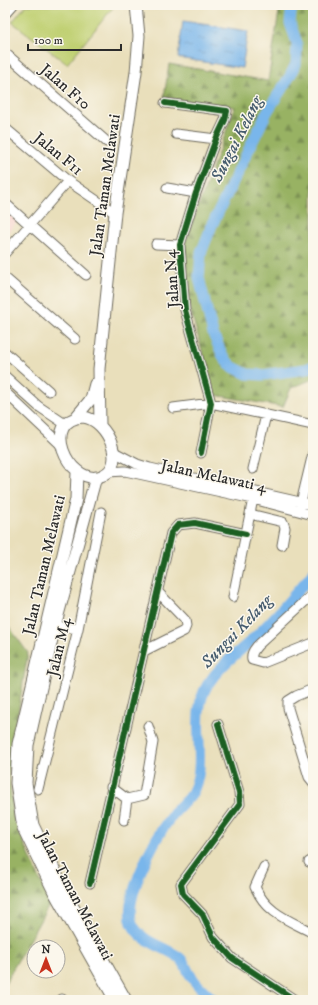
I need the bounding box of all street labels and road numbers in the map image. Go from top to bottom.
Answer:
street label: Jalan F10 [34,58,95,114]
street label: Jalan Taman Melawati [85,113,125,259]
street label: Jalan F11 [28,127,87,180]
street label: Jalan N4 [160,248,184,311]
street label: Jalan Melawati 4 [157,455,269,497]
street label: Jalan Taman Melawati [18,493,70,639]
street label: Jalan M4 [42,615,76,681]
street label: Jalan Taman Melawati [32,826,118,963]

